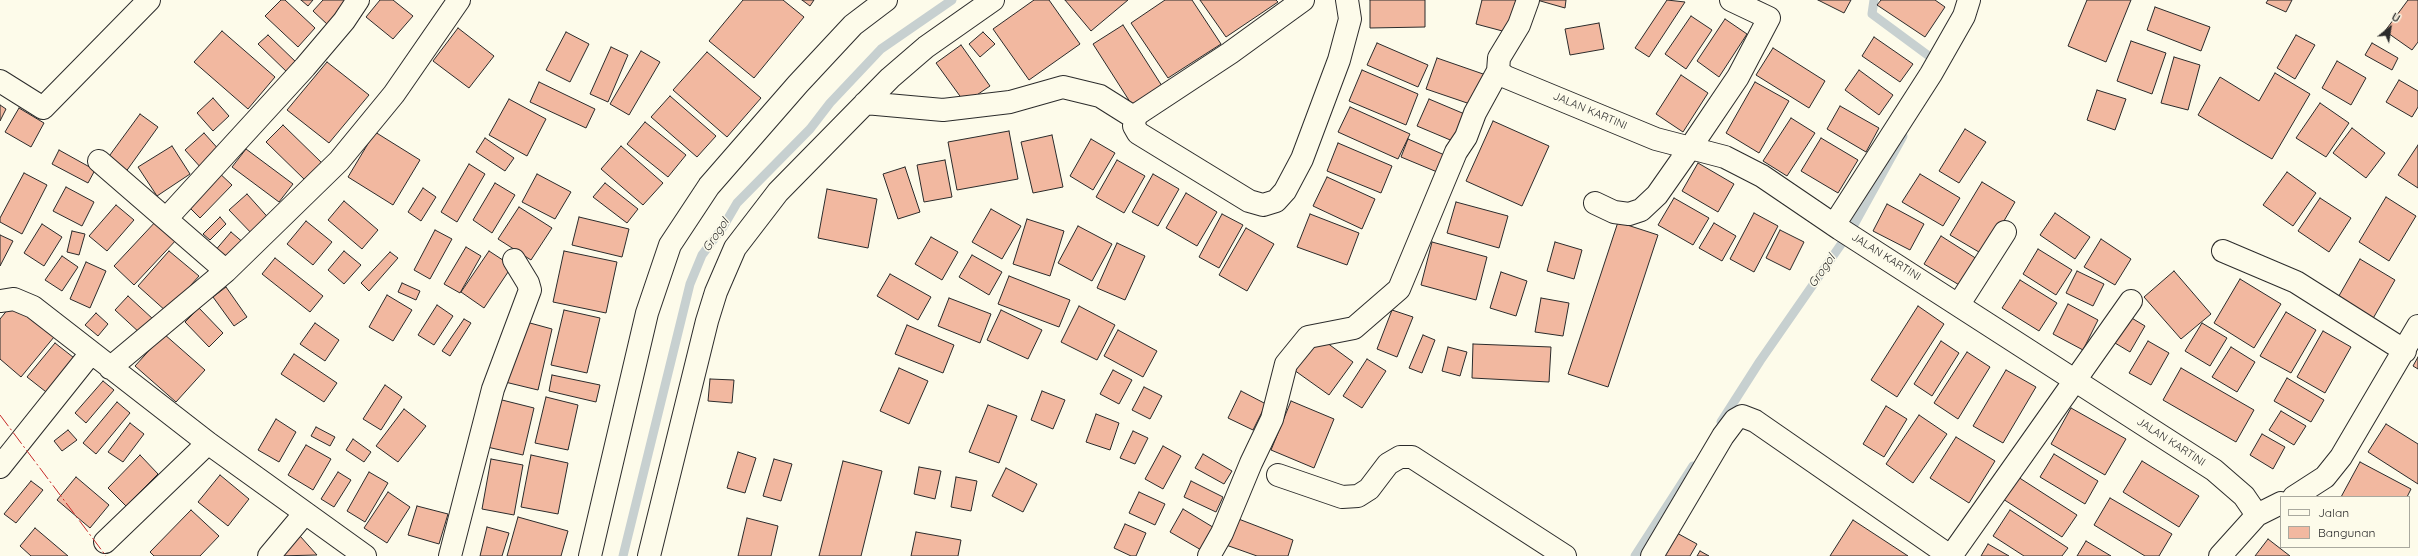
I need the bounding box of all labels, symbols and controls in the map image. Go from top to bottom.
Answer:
north arrow [2370,8,2410,48]
text: U [2389,10,2403,26]
street label: JALAN KARTINI [1551,89,1629,133]
water label: Grogol [700,216,732,254]
street label: JALAN KARTINI [1849,230,1923,284]
water label: Grogol [1805,252,1839,290]
street label: JALAN KARTINI [2134,415,2208,469]
legend [2280,496,2410,548]
text: Jalan [2318,505,2349,520]
text: Bangunan [2318,525,2375,540]

